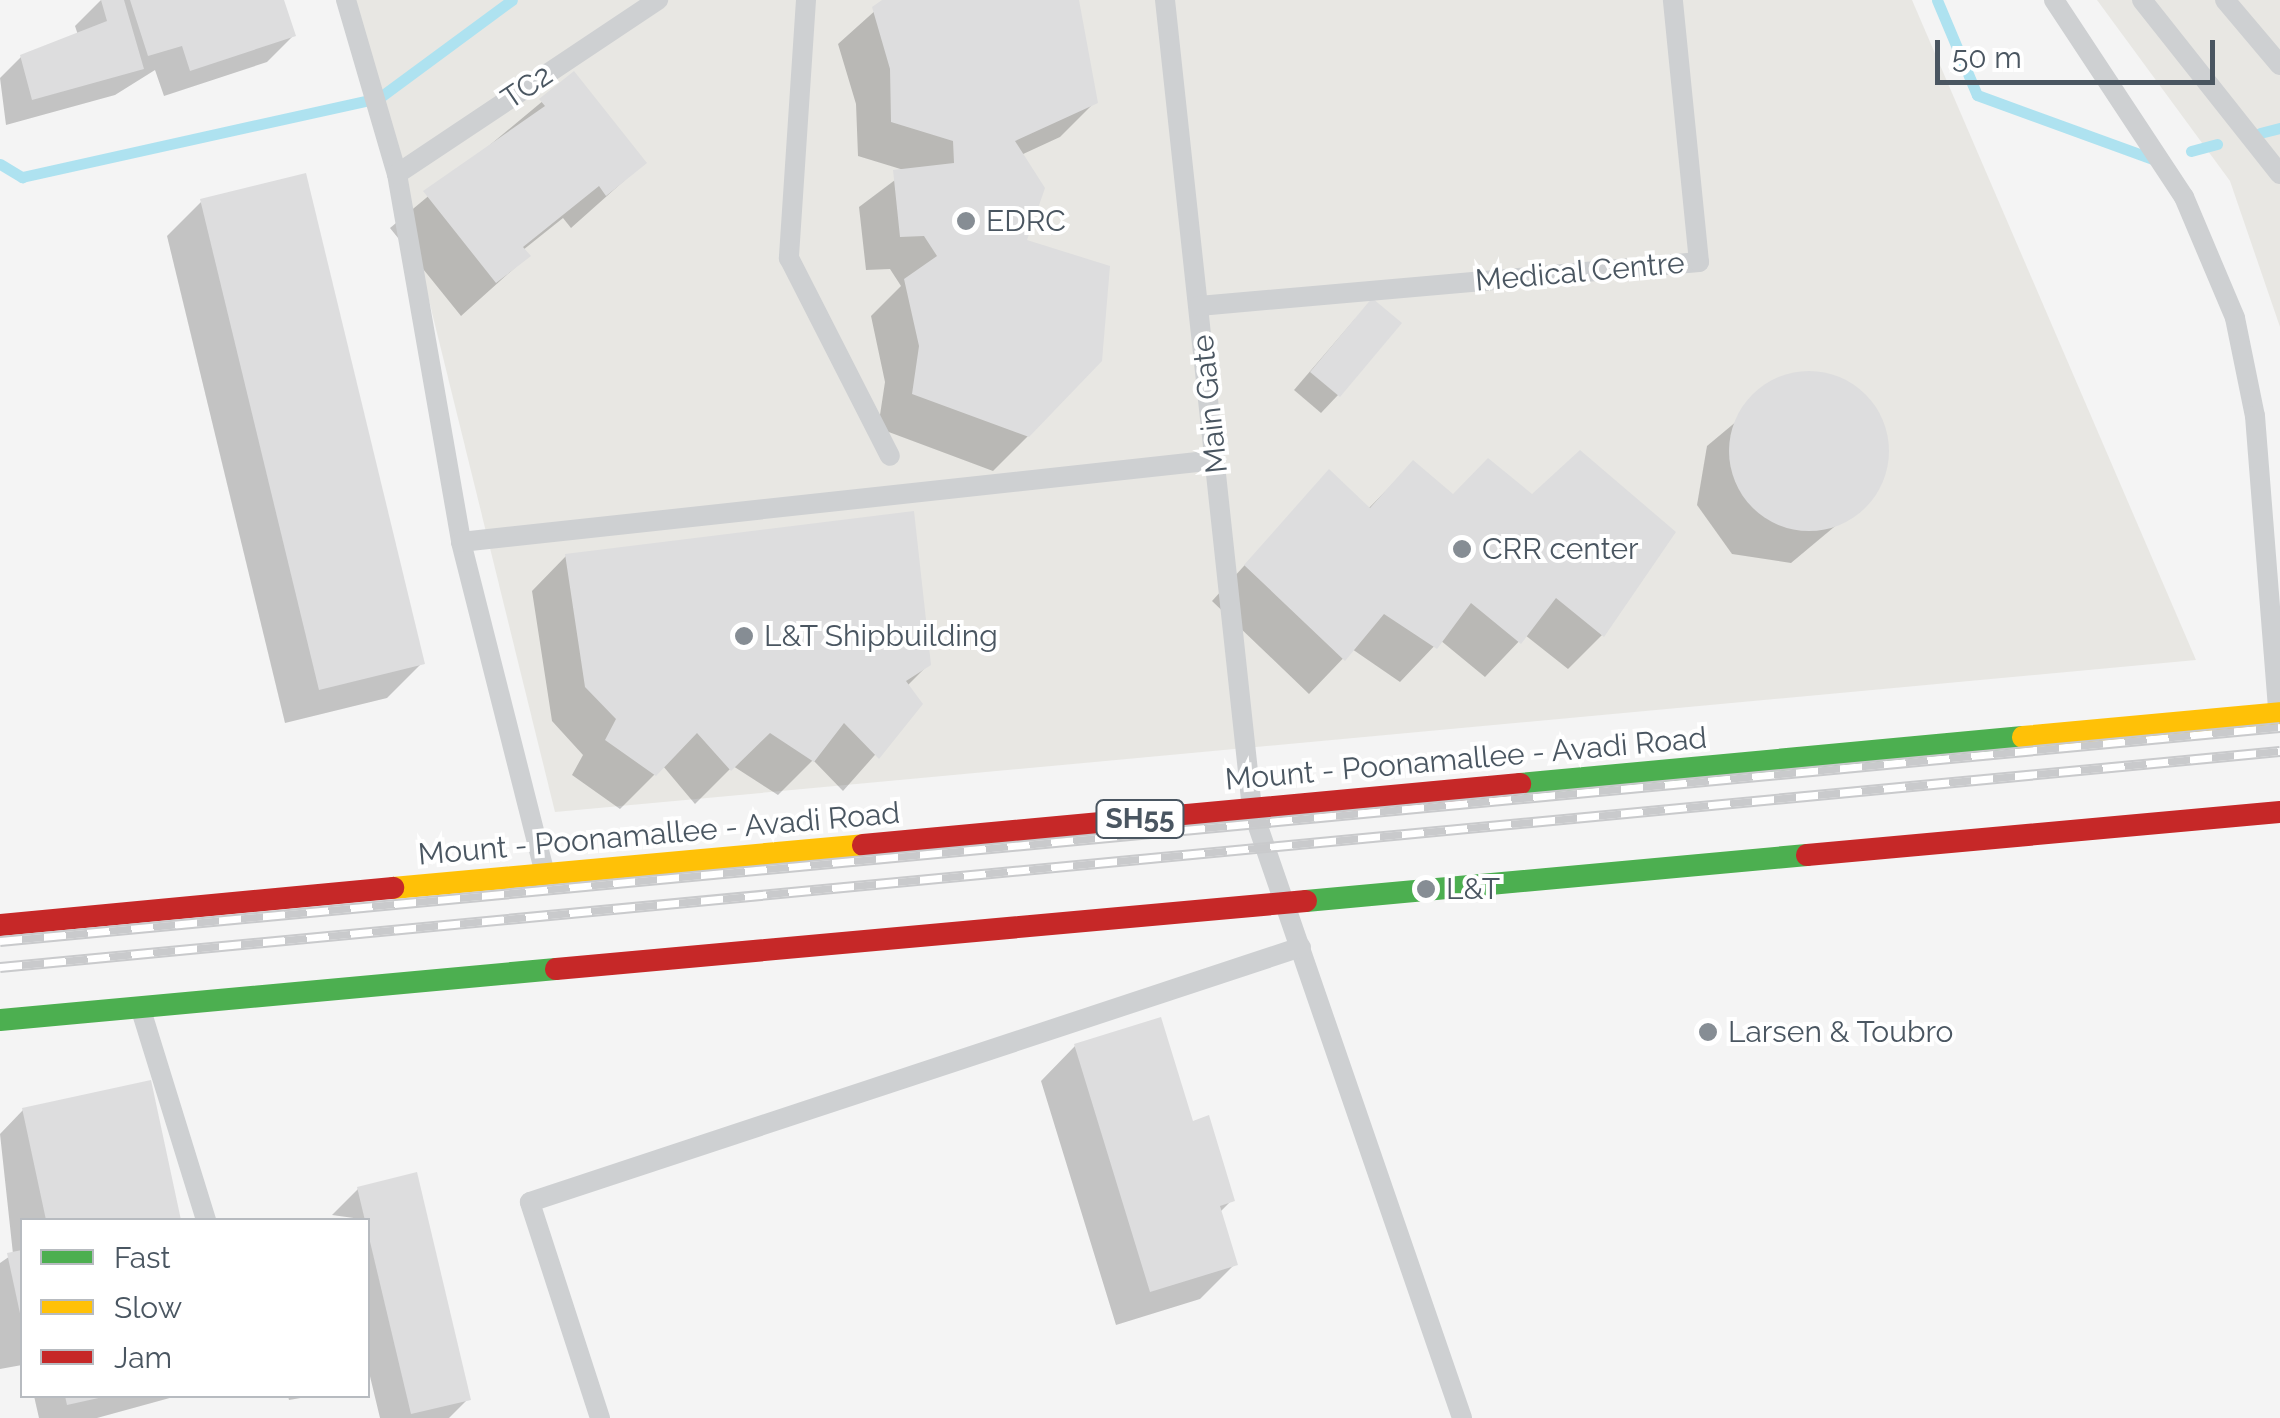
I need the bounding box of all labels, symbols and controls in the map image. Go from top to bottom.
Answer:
scale bar [1940,20,2220,82]
text: 50 m [1952,40,2022,75]
street label: TC2 [495,57,559,117]
place label: EDRC [986,203,1066,239]
marker: EDRC [955,210,977,232]
street label: Medical Centre [1473,245,1687,299]
street label: Main Gate [1185,333,1235,475]
place label: CRR center [1482,531,1639,567]
marker: CRR center [1451,538,1473,560]
place label: L&T Shipbuilding [764,618,999,654]
marker: L&T Shipbuilding [733,625,755,647]
street label: Mount - Poonamallee - Avadi Road [1223,720,1709,798]
street label: Mount - Poonamallee - Avadi Road [416,795,902,873]
road number: SH55 [1095,796,1185,842]
place label: L&T [1446,871,1500,907]
marker: L&T [1415,878,1437,900]
place label: Larsen & Toubro [1728,1014,1954,1050]
marker: Larsen & Toubro [1697,1021,1719,1043]
legend [20,1218,370,1398]
text: Fast [114,1240,171,1275]
text: Slow [114,1290,182,1325]
text: Jam [114,1340,172,1375]

